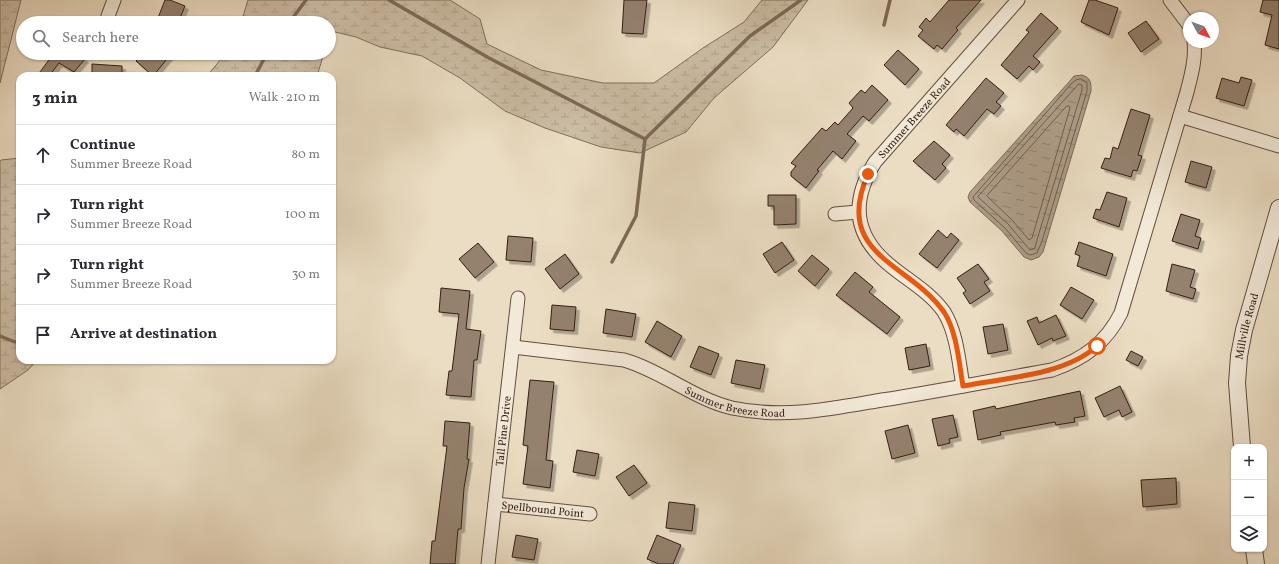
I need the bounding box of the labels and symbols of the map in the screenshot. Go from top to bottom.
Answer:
north arrow [1183,12,1219,48]
street label: Summer Breeze Road [875,75,955,163]
route end [859,165,877,183]
street label: Millville Road [1232,291,1263,361]
route start [1088,337,1106,355]
street label: Summer Breeze Road [682,384,785,422]
street label: Tall Pine Drive [493,395,516,467]
street label: Spellbound Point [500,499,585,522]

